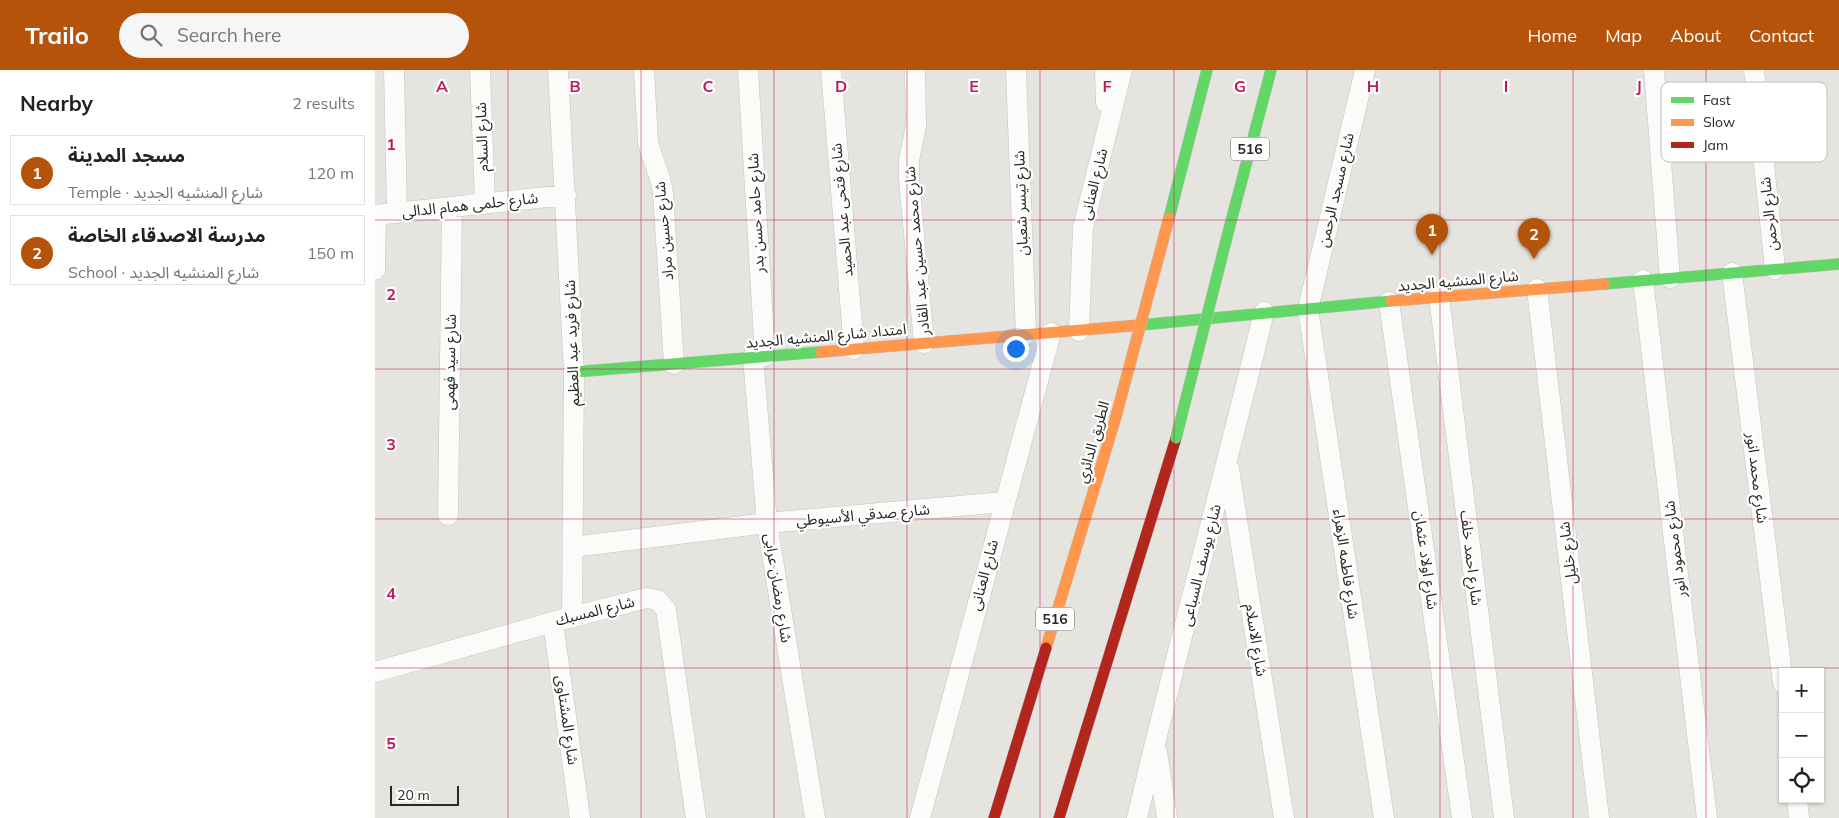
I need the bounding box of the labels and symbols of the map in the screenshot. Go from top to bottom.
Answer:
text: A [436,76,448,96]
text: B [569,76,581,96]
text: C [703,76,714,96]
text: D [835,76,847,96]
text: E [969,76,979,96]
text: F [1102,76,1112,96]
text: G [1234,76,1246,96]
text: H [1367,76,1379,96]
text: I [1504,76,1508,96]
text: J [1636,76,1642,96]
legend [1661,82,1827,162]
text: Fast [1703,91,1731,109]
street label: شارع السلام [471,102,495,172]
text: Slow [1703,113,1735,131]
street label: شارع مسجد الرحمن [1313,131,1361,249]
text: 1 [386,134,396,154]
text: Jam [1703,136,1728,154]
road number: 516 [1231,138,1269,160]
street label: شارع فتحى عبد الحميد [826,142,860,278]
street label: شارع العنانى [1075,146,1115,222]
street label: شارع تيسر شعبان [1009,150,1035,256]
street label: شارع حامد حسن بدر [743,152,771,274]
street label: شارع محمد حسين عبد القادر [900,165,936,337]
street label: شارع الرحمن [1755,176,1785,252]
street label: شارع حسين مراد [650,180,680,281]
street label: شارع حلمى همام الدالى [401,188,540,224]
pin: 1 [1416,214,1448,255]
pin: 2 [1518,218,1550,259]
street label: شارع المنشيه الجديد [1397,266,1520,298]
street label: شارع فريد عبد العظيم [560,279,586,406]
text: 2 [386,284,396,304]
street label: شارع سيد فهمى [439,313,463,410]
street label: امتداد شارع المنشيه الجديد [745,319,907,355]
your location [1003,336,1029,362]
street label: الطريق الدائري [1072,399,1116,486]
street label: شارع محمد انور [1739,430,1773,525]
text: 3 [386,434,396,454]
street label: شارع صدقي الأسيوطي [795,499,931,533]
street label: شارع محمود انور [1659,499,1693,600]
street label: شارع يوسف السباعى [1176,502,1228,629]
street label: شارع فاطمه الزهراء [1326,508,1364,621]
street label: شارع اولاد عثمان [1407,509,1443,611]
street label: شارع احمد خلف [1453,509,1487,607]
street label: شارع خليل [1554,520,1584,585]
street label: شارع رمضان عرابى [758,532,797,645]
street label: شارع العنانى [965,537,1005,613]
text: 4 [386,583,396,603]
street label: شارع المسبك [553,591,637,632]
street label: شارع الاسلام [1238,602,1272,678]
road number: 516 [1036,608,1074,630]
street label: شارع المشتاوى [549,674,583,767]
text: 5 [386,733,396,753]
scale bar [390,783,459,806]

